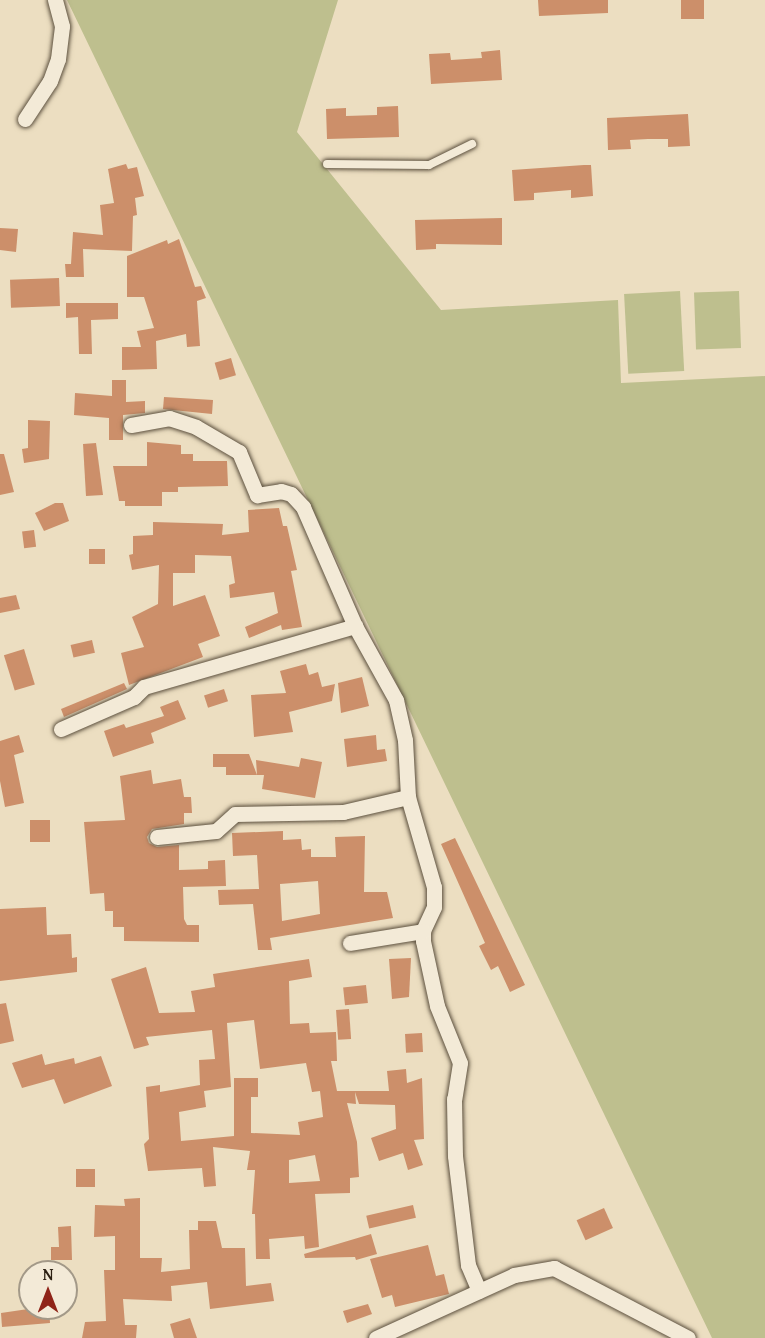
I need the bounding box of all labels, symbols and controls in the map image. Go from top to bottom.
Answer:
north arrow [18,1260,78,1320]
text: N [43,1262,53,1286]

